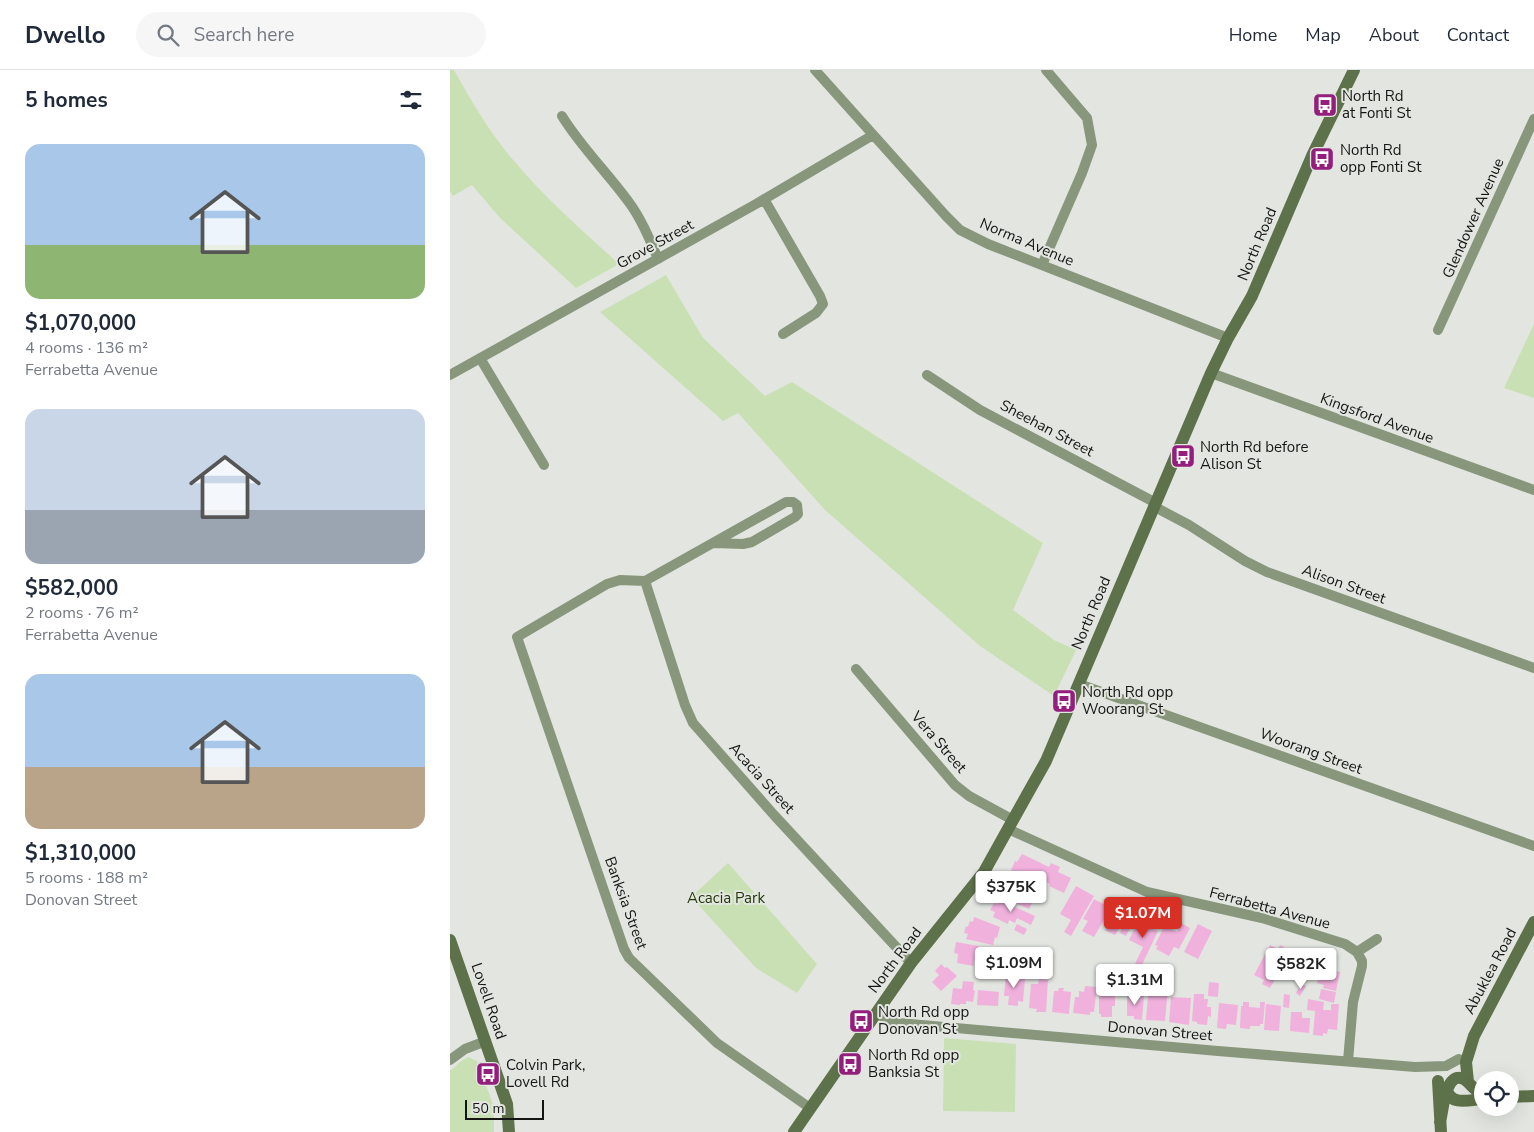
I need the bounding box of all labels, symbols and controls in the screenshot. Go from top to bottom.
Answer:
search box [136,12,486,57]
text: Dwello [25,19,106,51]
icon: search [154,21,182,49]
text: Search here [194,22,294,48]
text: Home [1229,23,1277,47]
text: Map [1305,23,1341,47]
text: About [1369,23,1419,47]
text: Contact [1447,23,1509,47]
text: 5 homes [25,86,108,114]
icon: filters [397,86,425,114]
place label: North Rd at Fonti St [1342,86,1412,123]
bus stop icon: North Rd at Fonti St [1312,92,1338,118]
place label: North Rd opp Fonti St [1340,140,1422,177]
bus stop icon: North Rd opp Fonti St [1309,146,1335,172]
street label: Glendower Avenue [1438,155,1508,281]
icon: home [180,177,270,267]
street label: North Road [1233,204,1281,284]
street label: Norma Avenue [977,213,1077,271]
street label: Grove Street [613,214,698,273]
text: $1,070,000 [25,309,136,337]
text: 4 rooms · 136 m² [25,337,148,359]
text: Ferrabetta Avenue [25,359,158,381]
street label: Kingsford Avenue [1317,388,1437,448]
street label: Sheehan Street [997,395,1098,461]
place label: North Rd before Alison St [1200,437,1308,474]
icon: home [180,442,270,532]
bus stop icon: North Rd before Alison St [1170,443,1196,469]
street label: Alison Street [1299,560,1389,609]
street label: North Road [1067,573,1115,653]
text: $582,000 [25,574,118,602]
text: 2 rooms · 76 m² [25,602,138,624]
text: Ferrabetta Avenue [25,624,158,646]
place label: North Rd opp Woorang St [1082,682,1173,719]
bus stop icon: North Rd opp Woorang St [1051,688,1077,714]
street label: Vera Street [906,706,972,778]
icon: home [180,707,270,797]
street label: Woorang Street [1257,723,1366,779]
street label: Acacia Street [725,738,800,818]
text: $1,310,000 [25,839,136,867]
street label: Banksia Street [600,854,652,953]
text: 5 rooms · 188 m² [25,867,148,889]
pin: $375K [976,870,1046,913]
text: $375K [986,876,1036,898]
street label: Ferrabetta Avenue [1207,882,1333,934]
park label: Acacia Park [687,888,765,908]
text: Donovan Street [25,889,137,911]
pin: $1.07M [1102,896,1184,939]
text: $1.07M [1115,902,1171,924]
street label: North Road [864,923,926,997]
street label: Abuklea Road [1459,925,1521,1017]
pin: $1.09M [973,946,1055,989]
pin: $582K [1266,948,1336,990]
text: $1.09M [986,952,1042,974]
text: $582K [1276,953,1326,975]
street label: Lovell Road [467,960,511,1042]
pin: $1.31M [1094,964,1176,1006]
text: $1.31M [1107,969,1163,991]
place label: North Rd opp Donovan St [878,1002,969,1039]
bus stop icon: North Rd opp Donovan St [848,1008,874,1034]
street label: Donovan Street [1107,1016,1214,1046]
place label: North Rd opp Banksia St [868,1045,959,1082]
bus stop icon: North Rd opp Banksia St [837,1051,863,1077]
place label: Colvin Park, Lovell Rd [506,1055,585,1092]
bus stop icon: Colvin Park, Lovell Rd [475,1061,501,1087]
map controls [1474,1071,1519,1116]
button: locate [1474,1071,1519,1116]
scale bar [465,1097,544,1120]
text: 50 m [472,1099,504,1118]

